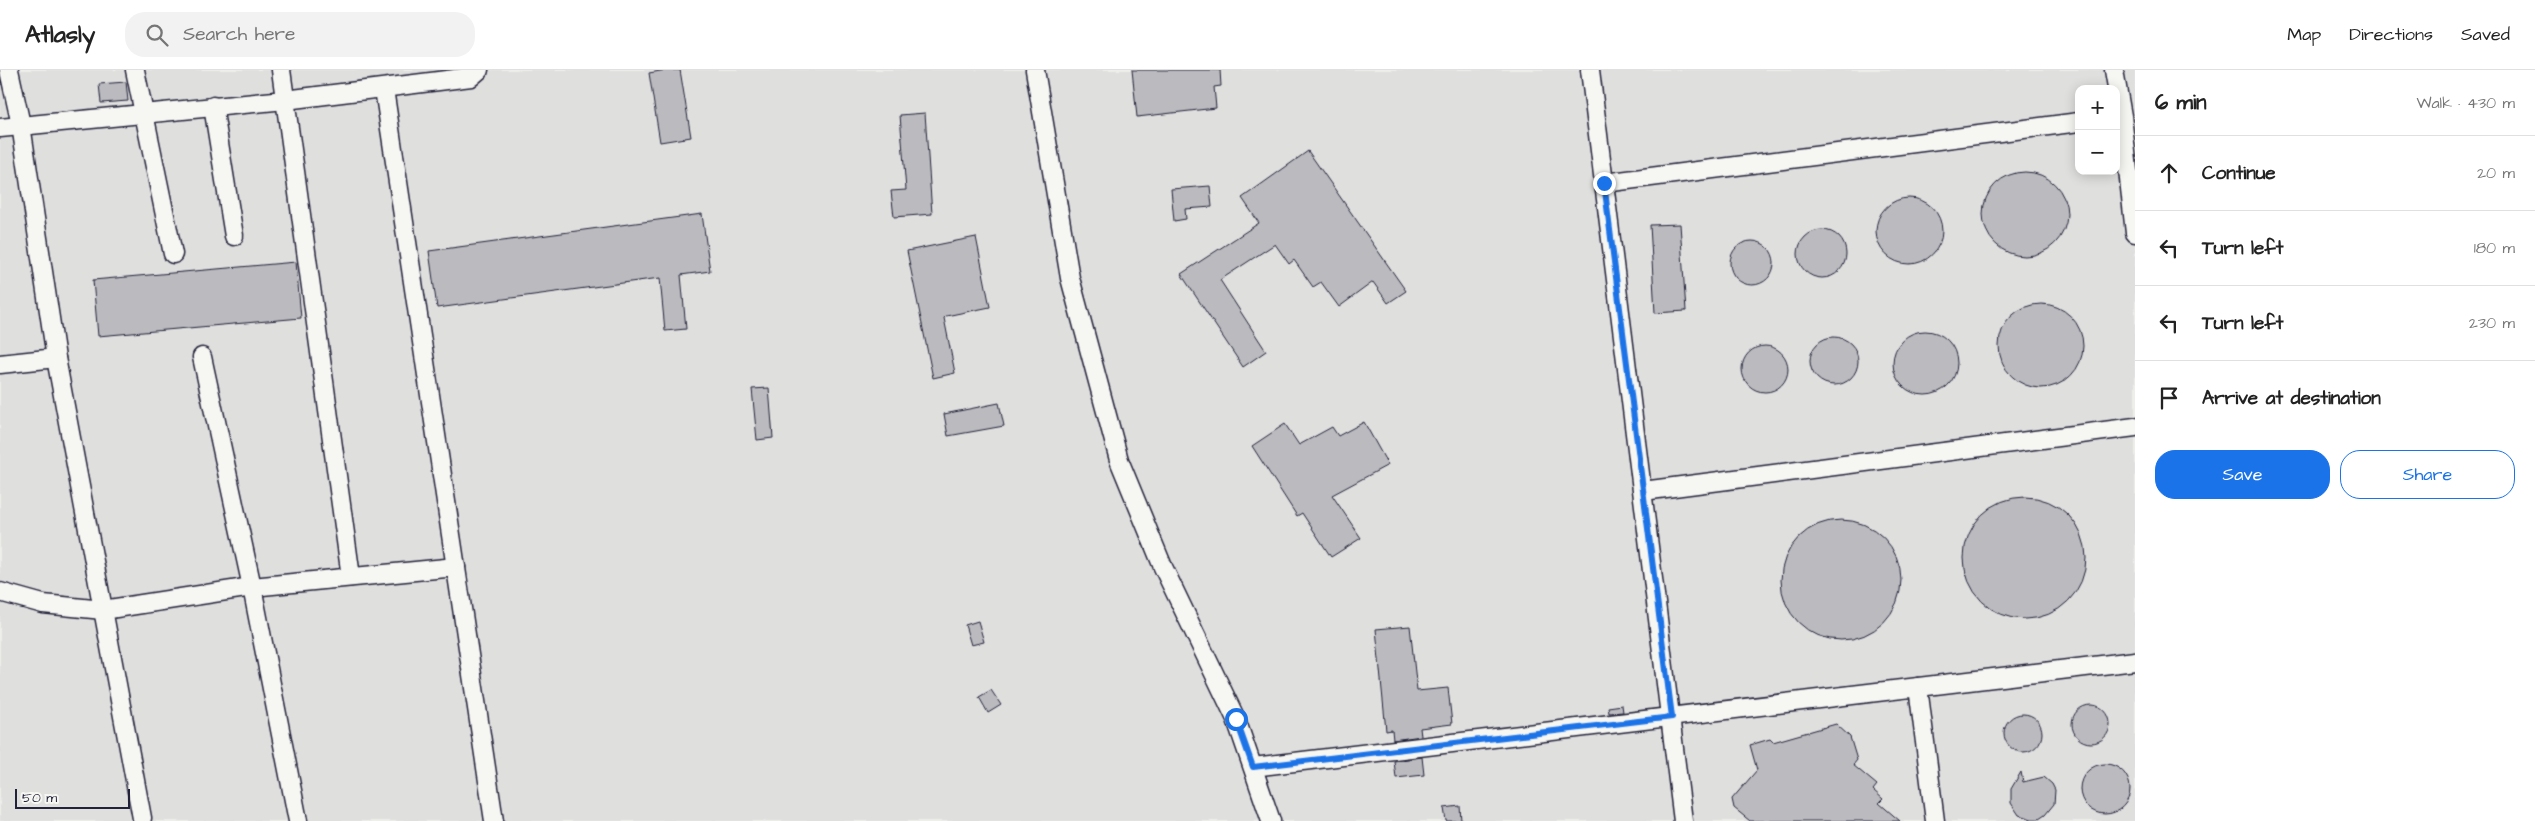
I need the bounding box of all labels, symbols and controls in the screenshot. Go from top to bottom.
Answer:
search box [125,12,475,57]
text: Atlasly [25,18,95,52]
icon: search [143,21,171,49]
text: Search here [183,21,295,48]
text: Map [2287,22,2321,47]
text: Directions [2349,22,2433,47]
text: Saved [2461,22,2510,47]
map controls [2075,85,2120,175]
button: + [2075,85,2120,130]
text: 6 min [2155,88,2207,117]
text: Walk · 430 m [2416,92,2515,114]
button: − [2075,130,2120,175]
icon: ahead [2155,159,2183,187]
text: Continue [2202,160,2276,187]
text: 20 m [2477,162,2515,184]
route end [1593,172,1616,195]
icon: left [2155,234,2183,262]
text: Turn left [2202,235,2283,262]
text: 180 m [2474,237,2515,259]
icon: left [2155,309,2183,337]
text: Turn left [2202,310,2283,337]
text: 230 m [2469,312,2515,334]
icon: arrive [2155,384,2183,412]
text: Arrive at destination [2202,385,2381,412]
button: Save [2155,450,2330,499]
button: Share [2340,450,2515,499]
route start [1225,708,1248,731]
scale bar [15,786,130,809]
text: 50 m [22,788,57,808]

